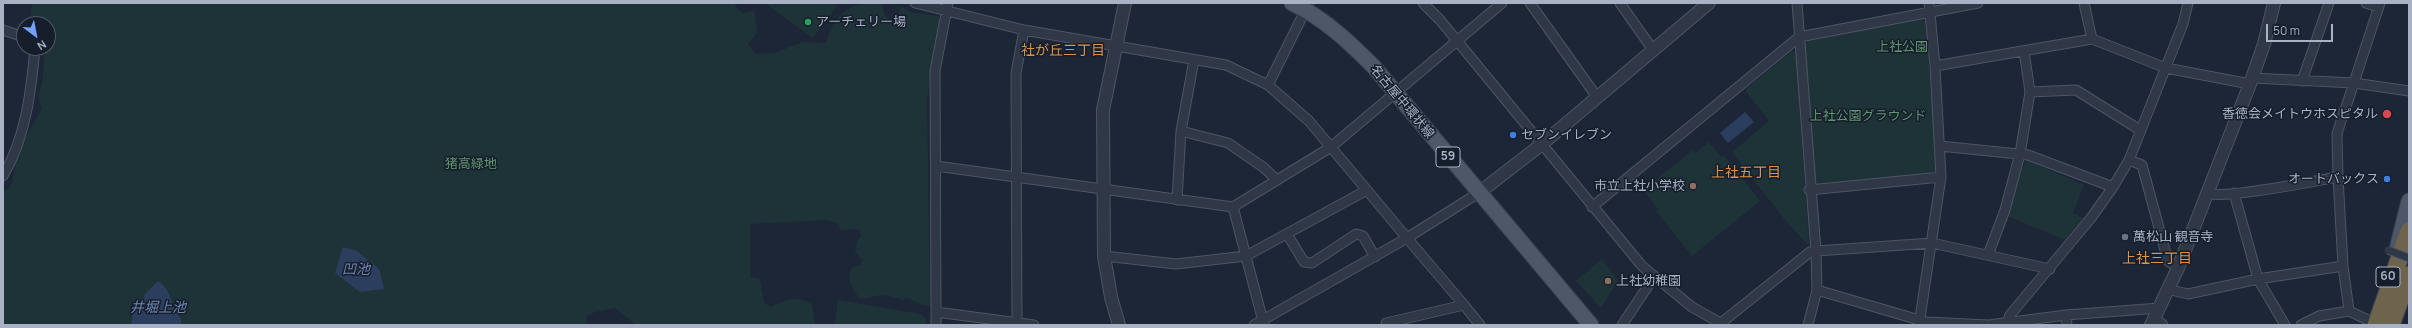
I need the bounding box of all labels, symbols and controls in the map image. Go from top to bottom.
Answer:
place label: アーチェリー場 [816,14,906,30]
north arrow [16,16,56,56]
scale bar [2268,16,2335,42]
marker: アーチェリー場 [803,17,813,27]
text: 50 m [2273,22,2300,39]
text: N [35,37,49,54]
park label: 上社公園 [1876,39,1928,55]
district label: 社が丘三丁目 [1021,43,1105,59]
street label: 名古屋中環状線 [1367,62,1437,142]
place label: 香徳会メイトウホスピタル [2222,106,2378,122]
park label: 上社公園グラウンド [1810,108,1926,124]
marker: 香徳会メイトウホスピタル [2381,108,2393,120]
place label: セブンイレブン [1521,127,1612,143]
marker: セブンイレブン [1508,130,1518,140]
road number: 59 [1436,147,1460,167]
park label: 猪高緑地 [445,156,497,172]
district label: 上社五丁目 [1711,165,1781,181]
place label: オートバックス [2288,171,2379,187]
marker: オートバックス [2382,174,2392,184]
place label: 市立上社小学校 [1594,178,1685,194]
marker: 市立上社小学校 [1688,181,1698,191]
place label: 萬松山 観音寺 [2133,229,2214,245]
marker: 萬松山 観音寺 [2120,232,2130,242]
district label: 上社三丁目 [2122,251,2192,267]
water label: 凹池 [342,262,370,278]
road number: 60 [2376,267,2400,287]
place label: 上社幼稚園 [1616,273,1681,289]
marker: 上社幼稚園 [1603,276,1613,286]
water label: 井堀上池 [130,300,186,316]

